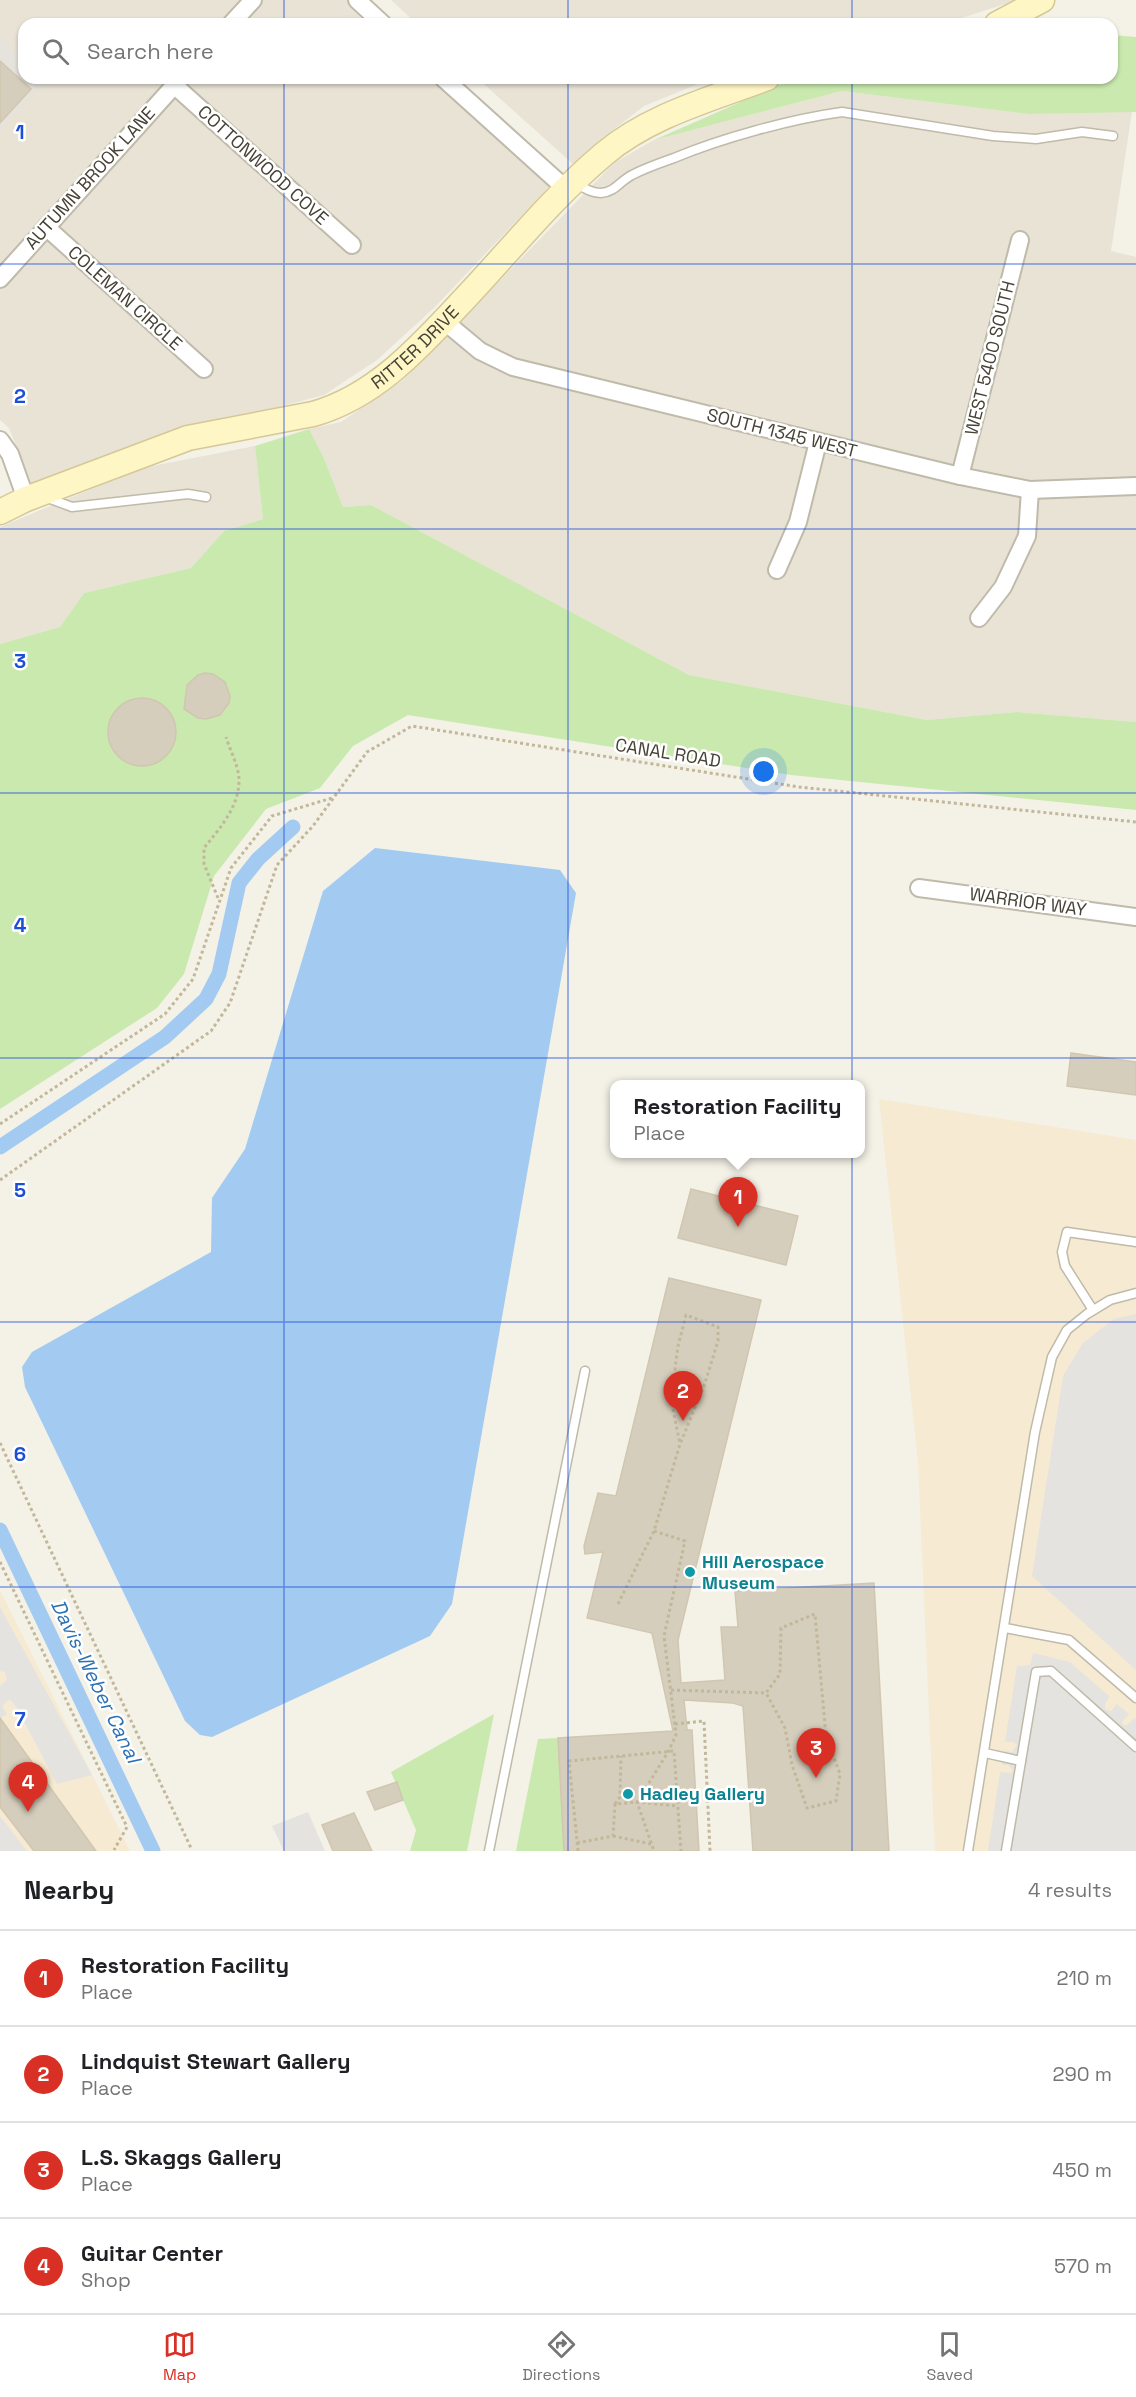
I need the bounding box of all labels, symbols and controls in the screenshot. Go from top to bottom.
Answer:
search box [18,18,1118,84]
icon: search [39,35,72,68]
text: Search here [87,37,214,65]
street label: COTTONWOOD COVE [193,100,333,229]
street label: AUTUMN BROOK LANE [20,102,160,254]
text: 1 [15,119,25,145]
street label: COLEMAN CIRCLE [63,240,187,355]
street label: WEST 5400 SOUTH [959,278,1020,437]
street label: RITTER DRIVE [366,300,464,394]
text: 2 [14,383,26,409]
street label: SOUTH 1345 WEST [705,403,860,462]
text: 3 [14,648,26,674]
street label: CANAL ROAD [614,733,723,772]
your location [749,757,778,786]
street label: WARRIOR WAY [968,882,1088,921]
text: 4 [14,912,27,938]
popup [610,1080,865,1158]
text: Restoration Facility [634,1092,841,1120]
text: Place [634,1120,685,1146]
text: 5 [14,1177,26,1203]
pin: 1 [718,1178,758,1227]
pin: 2 [664,1372,702,1421]
text: 6 [14,1441,26,1467]
place label: Hill Aerospace Museum [702,1550,824,1594]
marker: Hill Aerospace Museum [683,1565,697,1579]
water label: Davis-Weber Canal [45,1595,148,1769]
text: 7 [14,1706,26,1732]
pin: 3 [796,1728,836,1778]
pin: 4 [9,1762,48,1812]
place label: Hadley Gallery [640,1782,765,1805]
marker: Hadley Gallery [621,1787,635,1801]
text: Nearby [24,1873,114,1907]
text: 4 results [1028,1877,1112,1903]
text: Restoration Facility [81,1951,289,1979]
text: 1 [39,1965,48,1991]
text: 210 m [1056,1965,1112,1991]
text: Place [81,1979,133,2005]
text: Lindquist Stewart Gallery [81,2047,351,2075]
text: 2 [38,2061,49,2087]
text: 290 m [1053,2061,1112,2087]
text: Place [81,2075,133,2101]
text: L.S. Skaggs Gallery [81,2143,281,2171]
text: 3 [37,2157,50,2183]
text: 450 m [1052,2157,1112,2183]
text: Place [81,2171,133,2197]
text: Guitar Center [81,2239,223,2267]
text: 4 [37,2253,50,2279]
text: 570 m [1054,2253,1112,2279]
text: Shop [81,2267,131,2293]
tab: Map [163,2328,196,2385]
tab: Directions [522,2328,601,2385]
tab: Saved [926,2328,973,2385]

